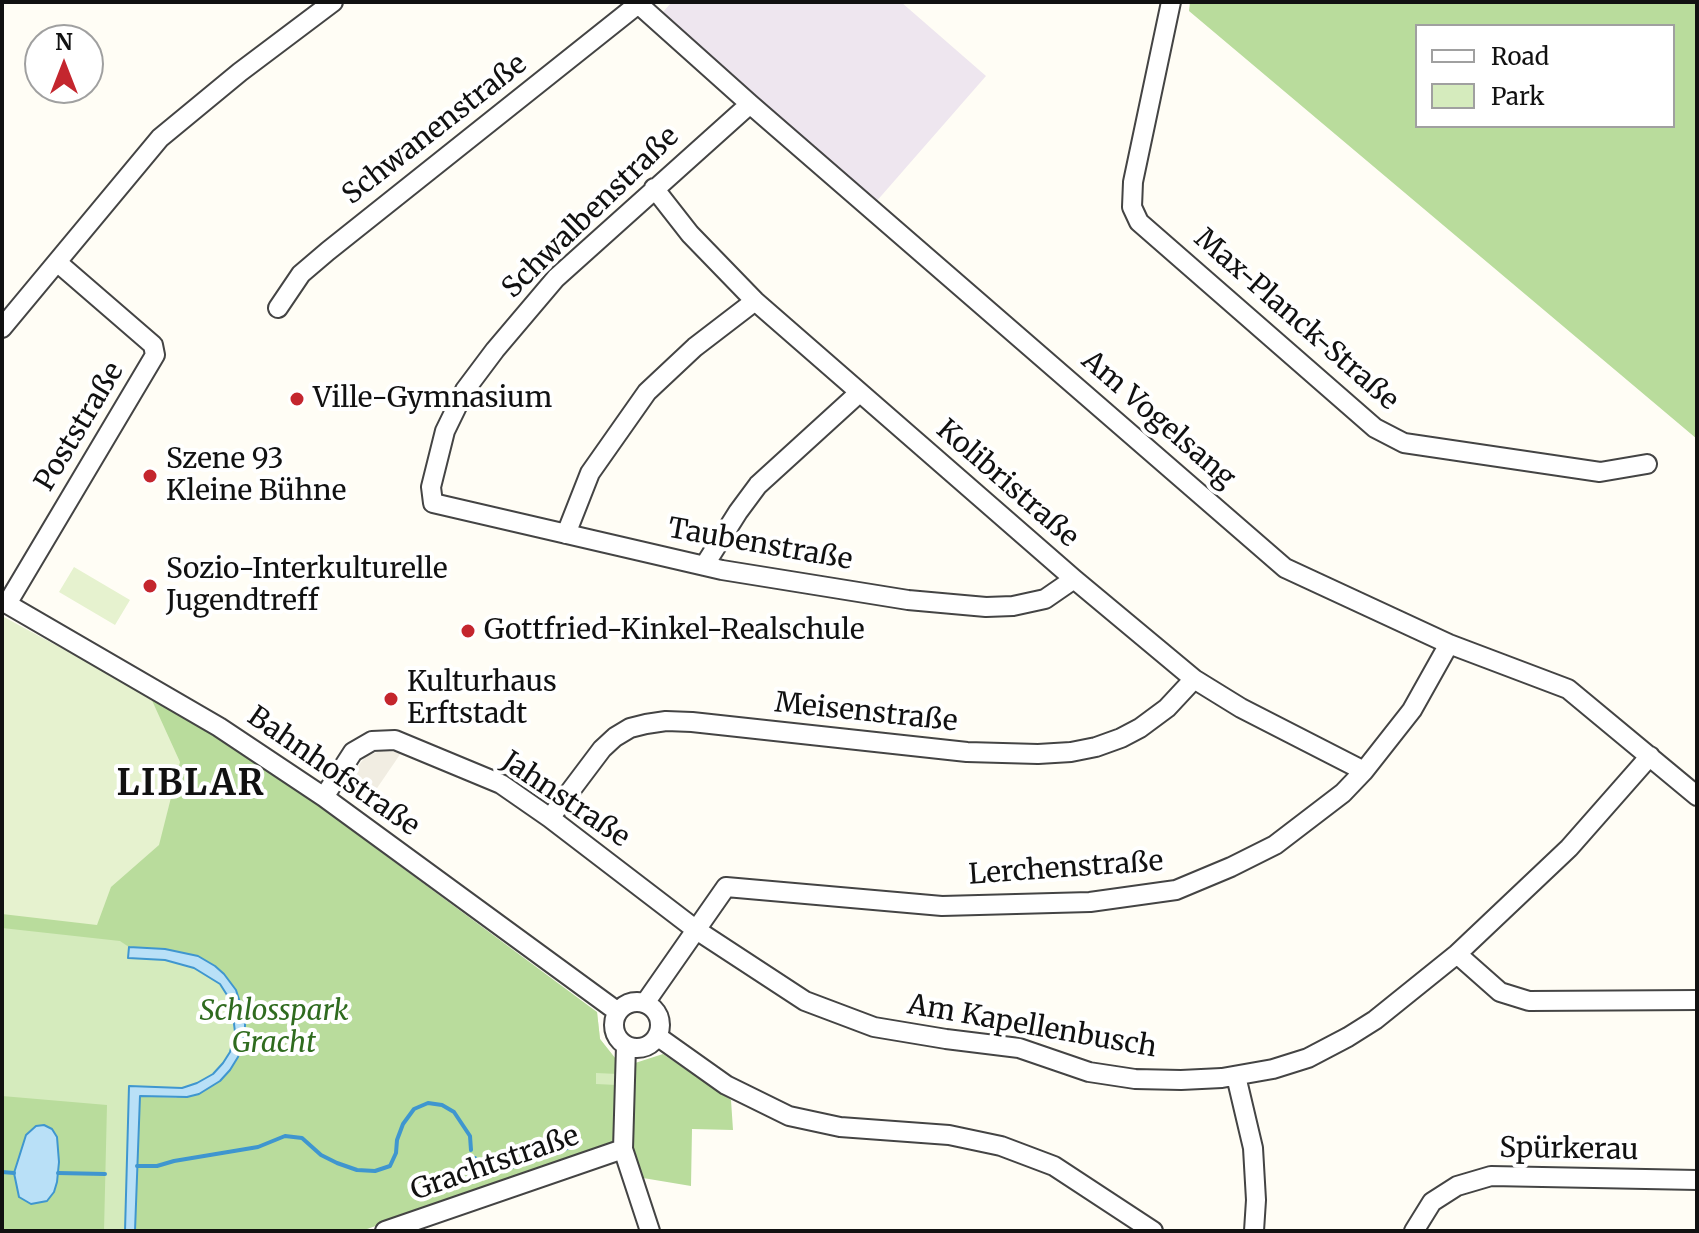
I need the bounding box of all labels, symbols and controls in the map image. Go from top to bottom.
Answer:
north arrow [24,24,104,104]
legend [1415,24,1675,128]
text: N [55,28,73,56]
text: Road [1491,41,1549,72]
street label: Schwanenstraße [336,48,534,212]
text: Park [1491,81,1544,112]
street label: Schwalbenstraße [496,120,686,306]
street label: Max-Planck-Straße [1187,222,1405,418]
street label: Am Vogelsang [1075,344,1241,496]
street label: Poststraße [29,357,131,497]
place label: Ville-Gymnasium [313,382,552,416]
marker: Ville-Gymnasium [288,390,306,408]
street label: Kolibristraße [929,413,1085,555]
place label: Szene 93 Kleine Bühne [166,443,346,509]
marker: Szene 93 Kleine Bühne [141,467,159,485]
street label: Taubenstraße [665,512,855,578]
place label: Sozio-Interkulturelle Jugendtreff [166,553,448,619]
marker: Sozio-Interkulturelle Jugendtreff [141,577,159,595]
place label: Gottfried-Kinkel-Realschule [484,614,864,648]
marker: Gottfried-Kinkel-Realschule [459,622,477,640]
place label: Kulturhaus Erftstadt [407,666,557,732]
street label: Meisenstraße [773,687,959,739]
marker: Kulturhaus Erftstadt [382,690,400,708]
street label: Bahnhofstraße [241,700,425,844]
street label: Jahnstraße [495,745,635,855]
district label: LIBLAR [116,763,266,807]
street label: Lerchenstraße [968,845,1164,893]
street label: Am Kapellenbusch [905,989,1159,1065]
park label: Schlosspark Gracht [199,995,349,1061]
street label: Grachtstraße [407,1120,583,1208]
street label: Spürkerau [1499,1132,1639,1168]

